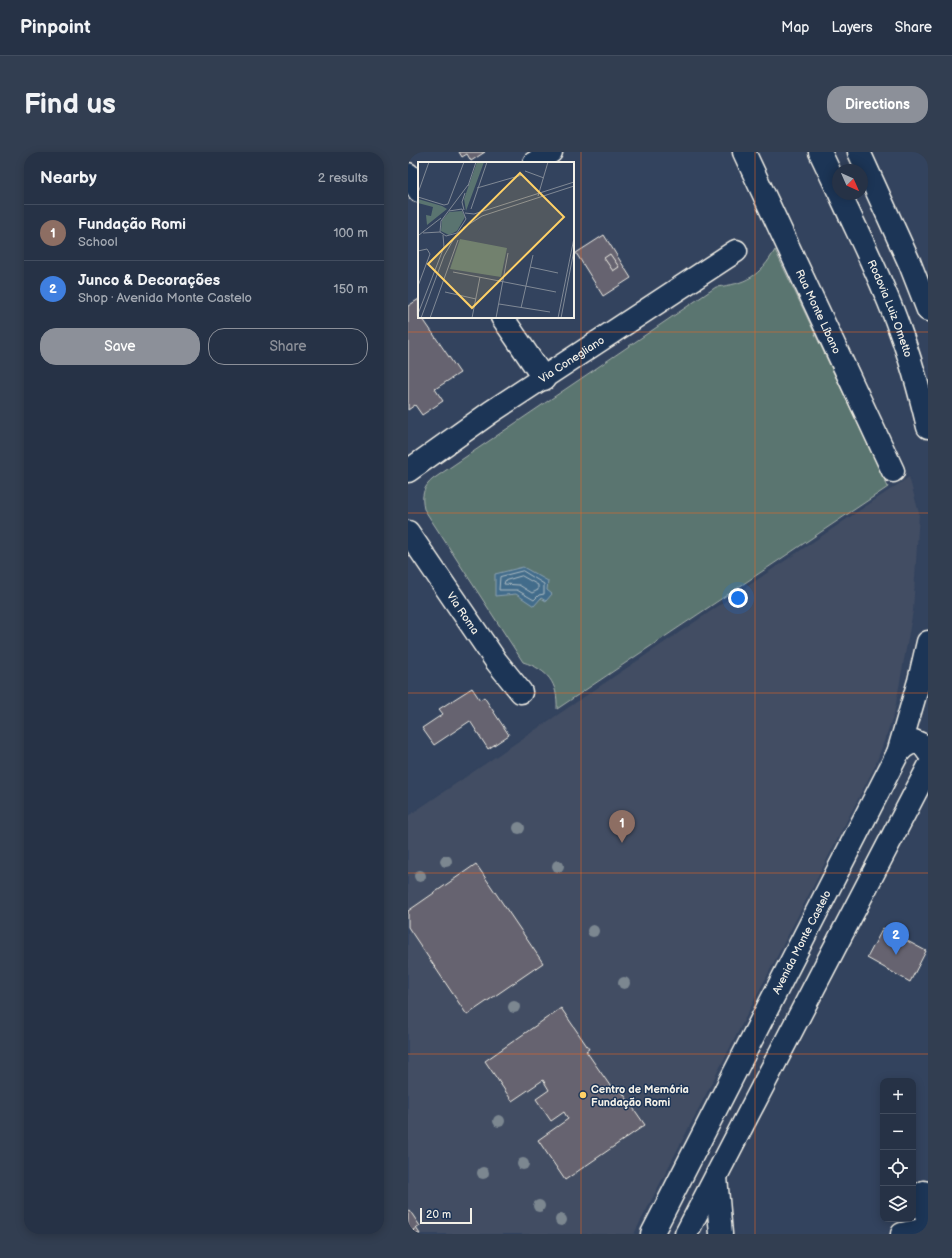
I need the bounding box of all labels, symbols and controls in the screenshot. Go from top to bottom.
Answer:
text: Pinpoint [20,16,91,39]
text: Map [781,19,809,36]
text: Layers [831,19,873,36]
text: Share [895,19,932,36]
button: Directions [827,86,928,123]
text: Find us [24,88,116,121]
inset map [418,162,574,318]
north arrow [832,164,868,200]
text: Nearby [40,168,97,188]
text: 2 results [318,170,368,186]
text: Fundação Romi [78,215,186,234]
text: 1 [50,225,56,241]
text: 100 m [333,225,368,241]
text: School [78,234,118,250]
street label: Rodovia Luiz Ometto [865,258,915,359]
street label: Rua Monte Líbano [793,267,844,356]
text: Junco & Decorações [78,271,220,290]
text: 2 [49,281,57,297]
text: 150 m [334,281,368,297]
text: Shop · Avenida Monte Castelo [78,290,252,306]
button: Save [40,328,200,365]
button: Share [208,328,368,365]
street label: Via Conegliano [536,333,606,385]
your location [728,588,748,608]
street label: Via Roma [444,589,482,636]
pin: 1 [609,810,635,843]
street label: Avenida Monte Castelo [769,888,833,996]
pin: 2 [883,922,909,955]
map controls [880,1078,916,1222]
button: + [880,1078,916,1114]
place label: Centro de Memória Fundação Romi [591,1083,689,1109]
marker: Centro de Memória Fundação Romi [578,1090,588,1100]
button: − [880,1114,916,1150]
button: locate [880,1150,916,1186]
button: layers [880,1186,916,1222]
scale bar [420,1206,472,1225]
text: 20 m [426,1208,451,1221]

